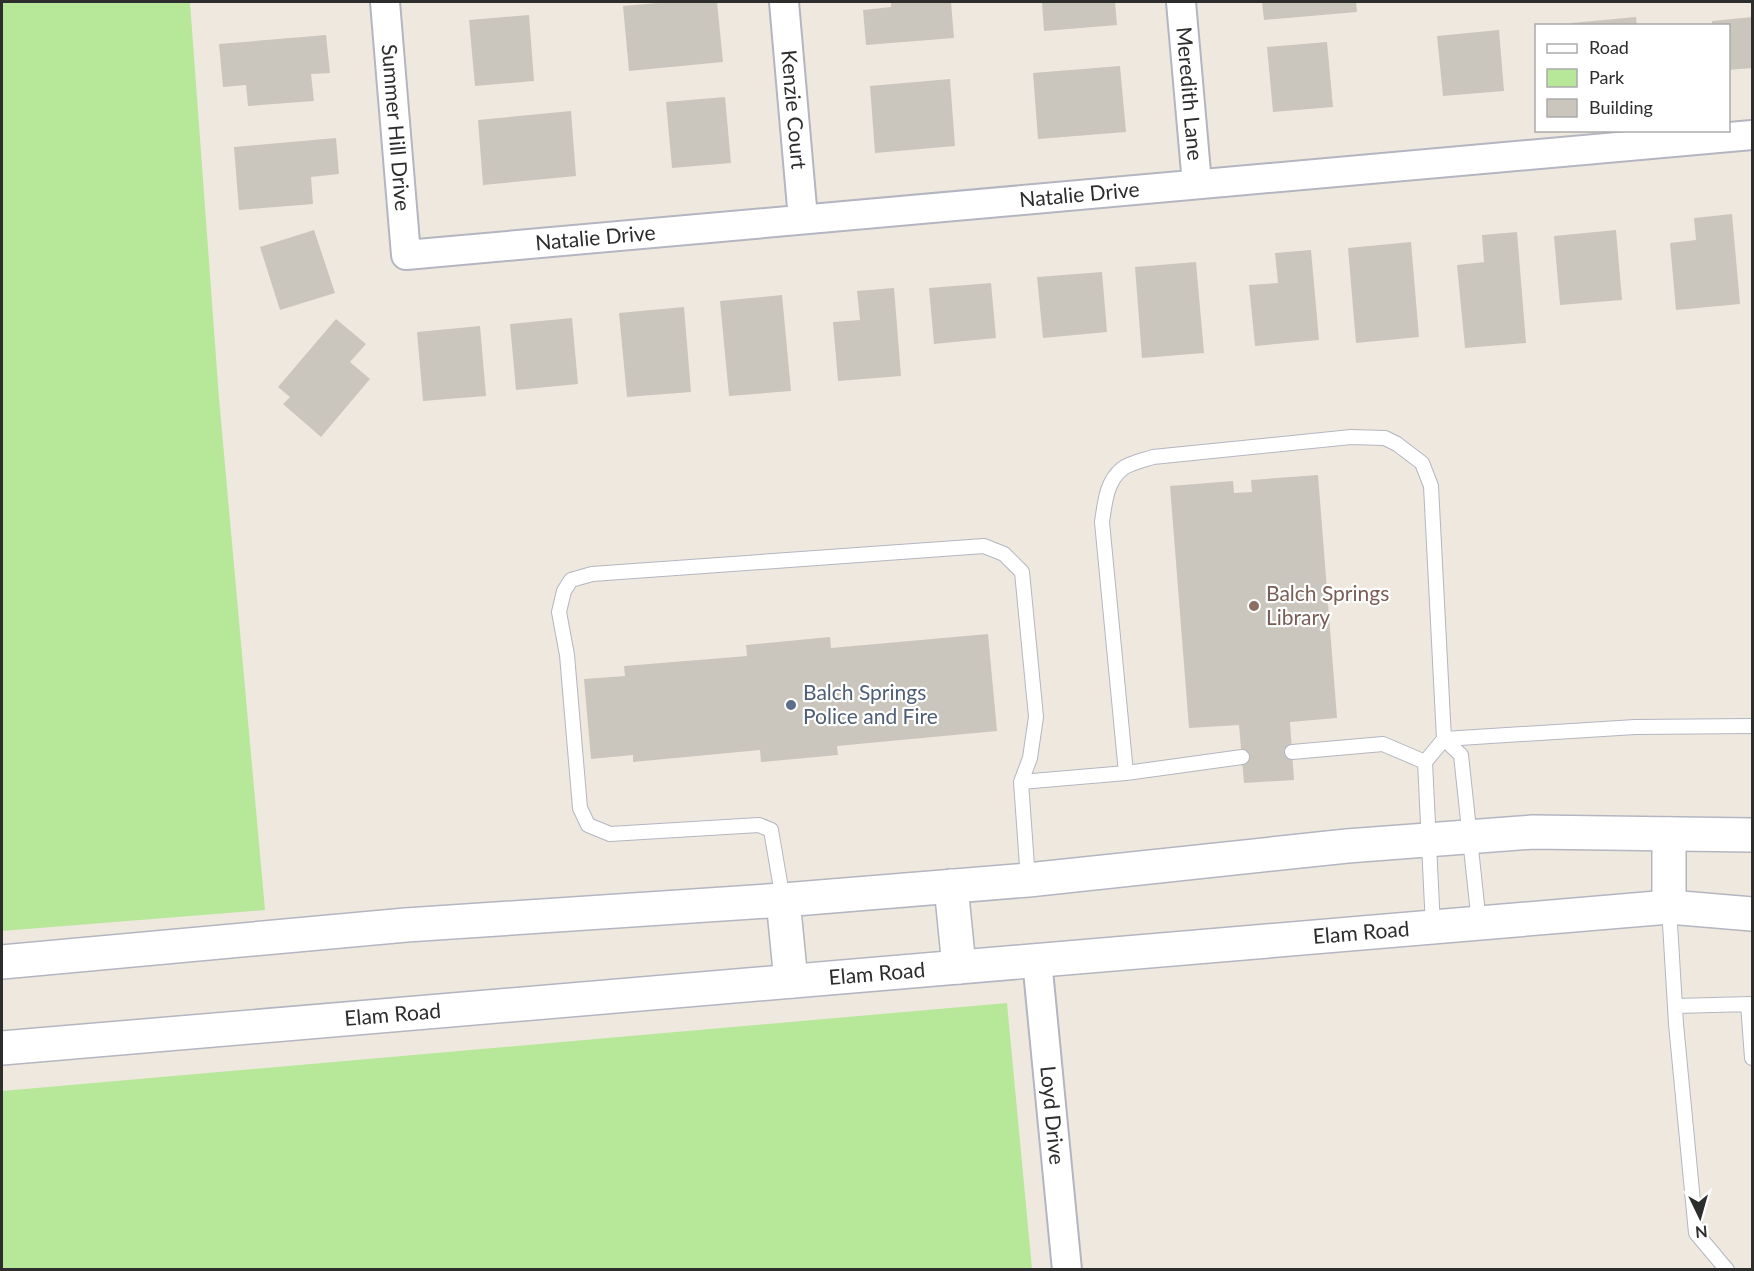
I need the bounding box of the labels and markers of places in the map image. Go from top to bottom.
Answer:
place label: Balch Springs Library [1266,580,1389,629]
marker: Balch Springs Library [1247,599,1261,613]
place label: Balch Springs Police and Fire [803,679,938,728]
marker: Balch Springs Police and Fire [784,698,798,712]

